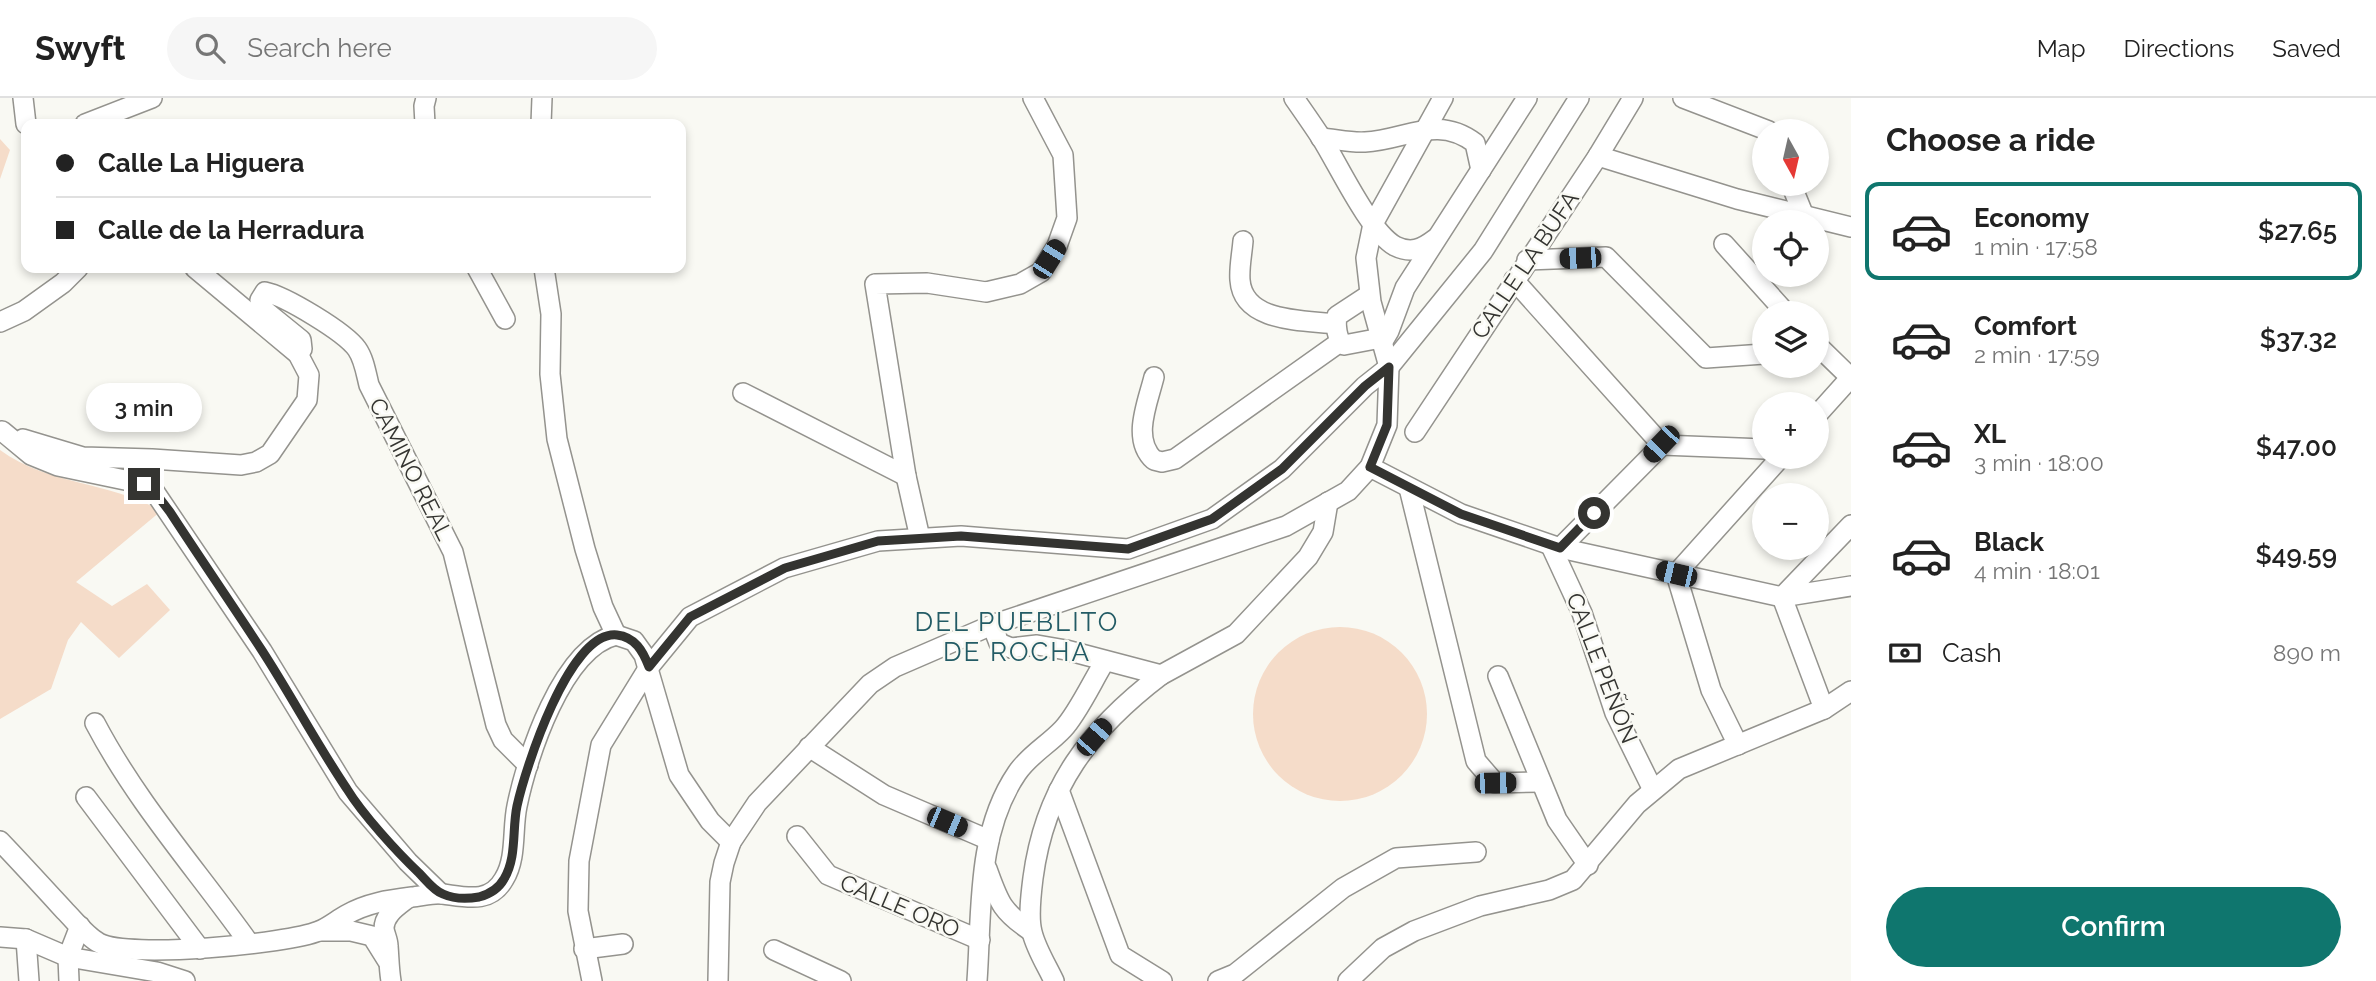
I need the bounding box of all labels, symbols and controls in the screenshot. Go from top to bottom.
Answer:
search box [167,17,657,80]
text: Swyft [35,29,125,68]
icon: search [191,29,229,67]
text: Search here [247,33,392,63]
text: Map [2037,34,2086,63]
text: Directions [2124,34,2234,63]
text: Saved [2272,34,2341,63]
north arrow [1752,119,1829,196]
map controls [1752,119,1829,560]
text: Choose a ride [1886,121,2095,158]
text: Calle La Higuera [98,148,304,178]
street label: CALLE LA BUFA [1465,185,1584,344]
icon: car [1890,200,1953,263]
text: Economy [1974,203,2089,233]
button: locate [1752,210,1829,287]
text: Calle de la Herradura [98,215,365,245]
text: $27.65 [2258,216,2337,246]
text: 1 min · 17:58 [1974,233,2098,260]
car [1029,236,1070,282]
car [1559,247,1602,269]
button: layers [1752,301,1829,378]
icon: car [1890,308,1953,371]
text: Comfort [1974,311,2077,341]
text: $37.32 [2260,324,2337,354]
text: 2 min · 17:59 [1974,341,2100,368]
callout: 3 min [86,382,202,432]
button: + [1752,392,1829,469]
street label: CAMINO REAL [364,393,459,545]
text: 3 min [115,394,173,421]
icon: car [1890,416,1953,479]
text: XL [1974,419,2006,449]
car [1639,422,1684,466]
text: $47.00 [2256,432,2337,462]
text: 3 min · 18:00 [1974,449,2104,476]
route end [128,468,160,500]
button: − [1752,483,1829,560]
route start [1578,497,1610,529]
icon: car [1890,524,1953,587]
text: Black [1974,527,2044,557]
text: $49.59 [2256,540,2337,570]
text: 4 min · 18:01 [1974,557,2100,584]
car [1654,559,1699,589]
street label: CALLE PEÑÓN [1561,589,1644,747]
district label: DEL PUEBLITO DE ROCHA [915,607,1119,667]
icon: cash [1886,634,1924,672]
text: Cash [1942,638,2002,668]
text: 890 m [2273,639,2341,666]
car [1073,714,1116,760]
car [1474,772,1517,794]
car [924,804,971,840]
street label: CALLE ORO [836,868,964,943]
button: Confirm [1886,887,2341,967]

